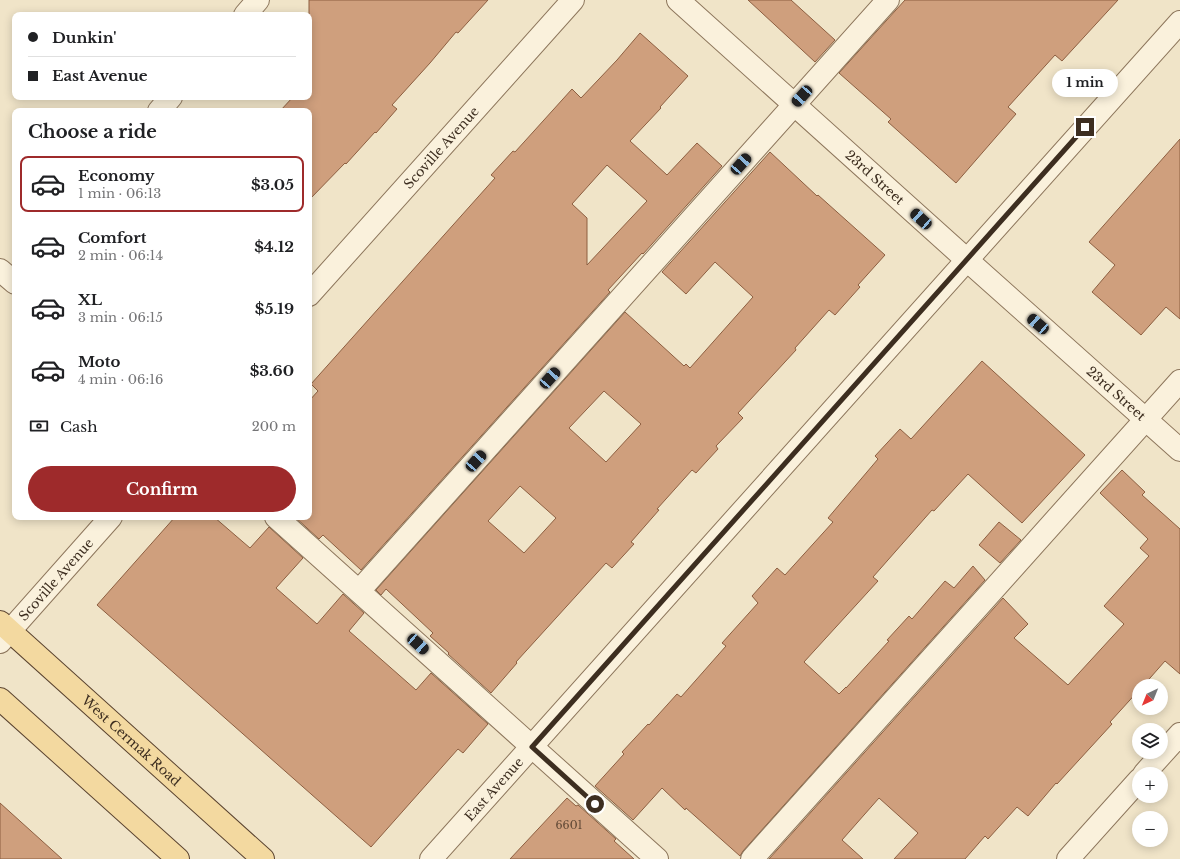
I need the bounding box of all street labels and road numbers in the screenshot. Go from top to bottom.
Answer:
street label: Scoville Avenue [400,103,483,192]
street label: 23rd Street [842,147,908,209]
street label: 23rd Street [1083,363,1149,425]
street label: Scoville Avenue [15,535,97,624]
street label: West Cermak Road [77,691,184,790]
street label: East Avenue [461,754,527,825]

